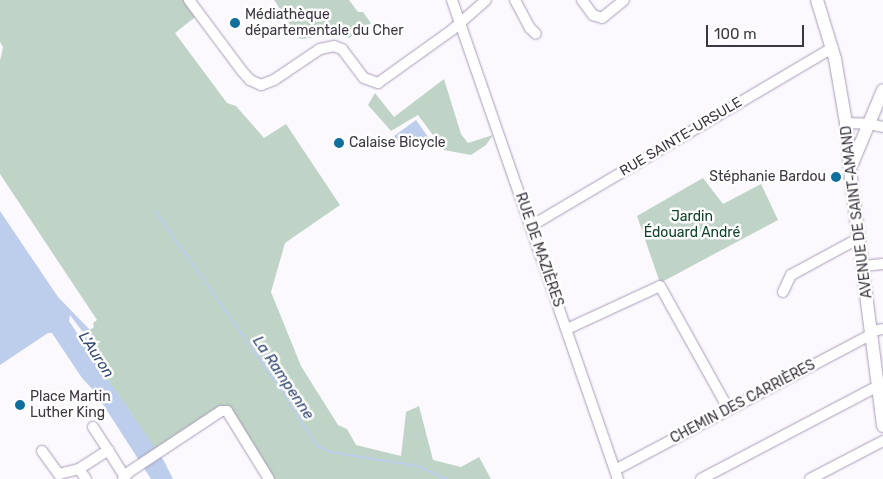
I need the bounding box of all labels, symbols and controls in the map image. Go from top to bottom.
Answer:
place label: Médiathèque départementale du Cher [245,7,404,40]
scale bar [708,15,806,47]
marker: Médiathèque départementale du Cher [229,17,241,29]
text: 100 m [714,25,756,43]
street label: RUE SAINTE-URSULE [617,94,745,180]
street label: AVENUE DE SAINT-AMAND [838,125,876,299]
place label: Calaise Bicycle [349,135,446,151]
marker: Calaise Bicycle [333,137,345,149]
place label: Stéphanie Bardou [709,169,826,185]
marker: Stéphanie Bardou [830,171,842,183]
street label: RUE DE MAZIÈRES [512,191,566,309]
park label: Jardin Édouard André [643,209,741,242]
water label: L'Auron [74,329,118,381]
water label: La Rampenne [249,333,317,423]
street label: CHEMIN DES CARRIÈRES [668,357,818,447]
place label: Place Martin Luther King [30,389,111,422]
marker: Place Martin Luther King [14,399,26,411]

